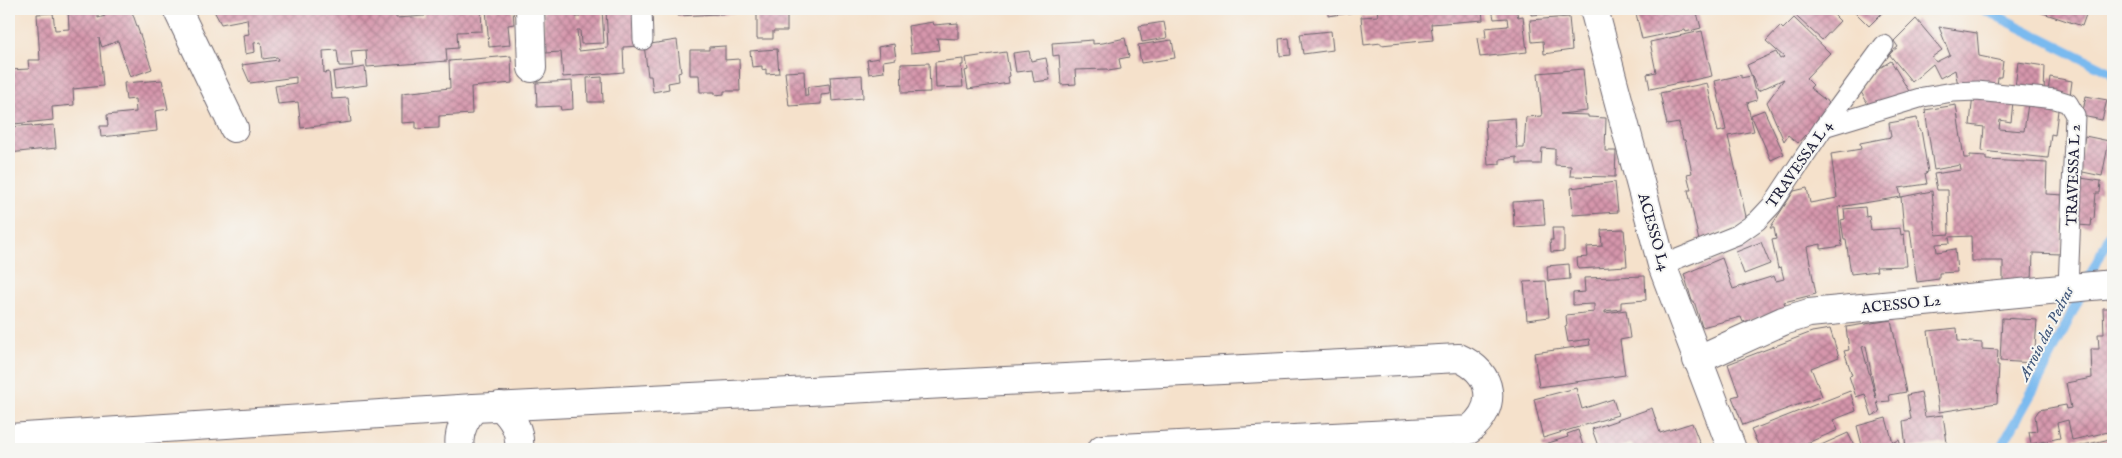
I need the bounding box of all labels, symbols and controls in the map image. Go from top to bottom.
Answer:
street label: TRAVESSA L 4 [1762,117,1837,212]
street label: TRAVESSA L 2 [2062,124,2085,226]
street label: ACESSO L4 [1633,190,1674,274]
water label: Arroio das Pedras [2014,283,2079,386]
street label: ACESSO L2 [1859,291,1942,318]

